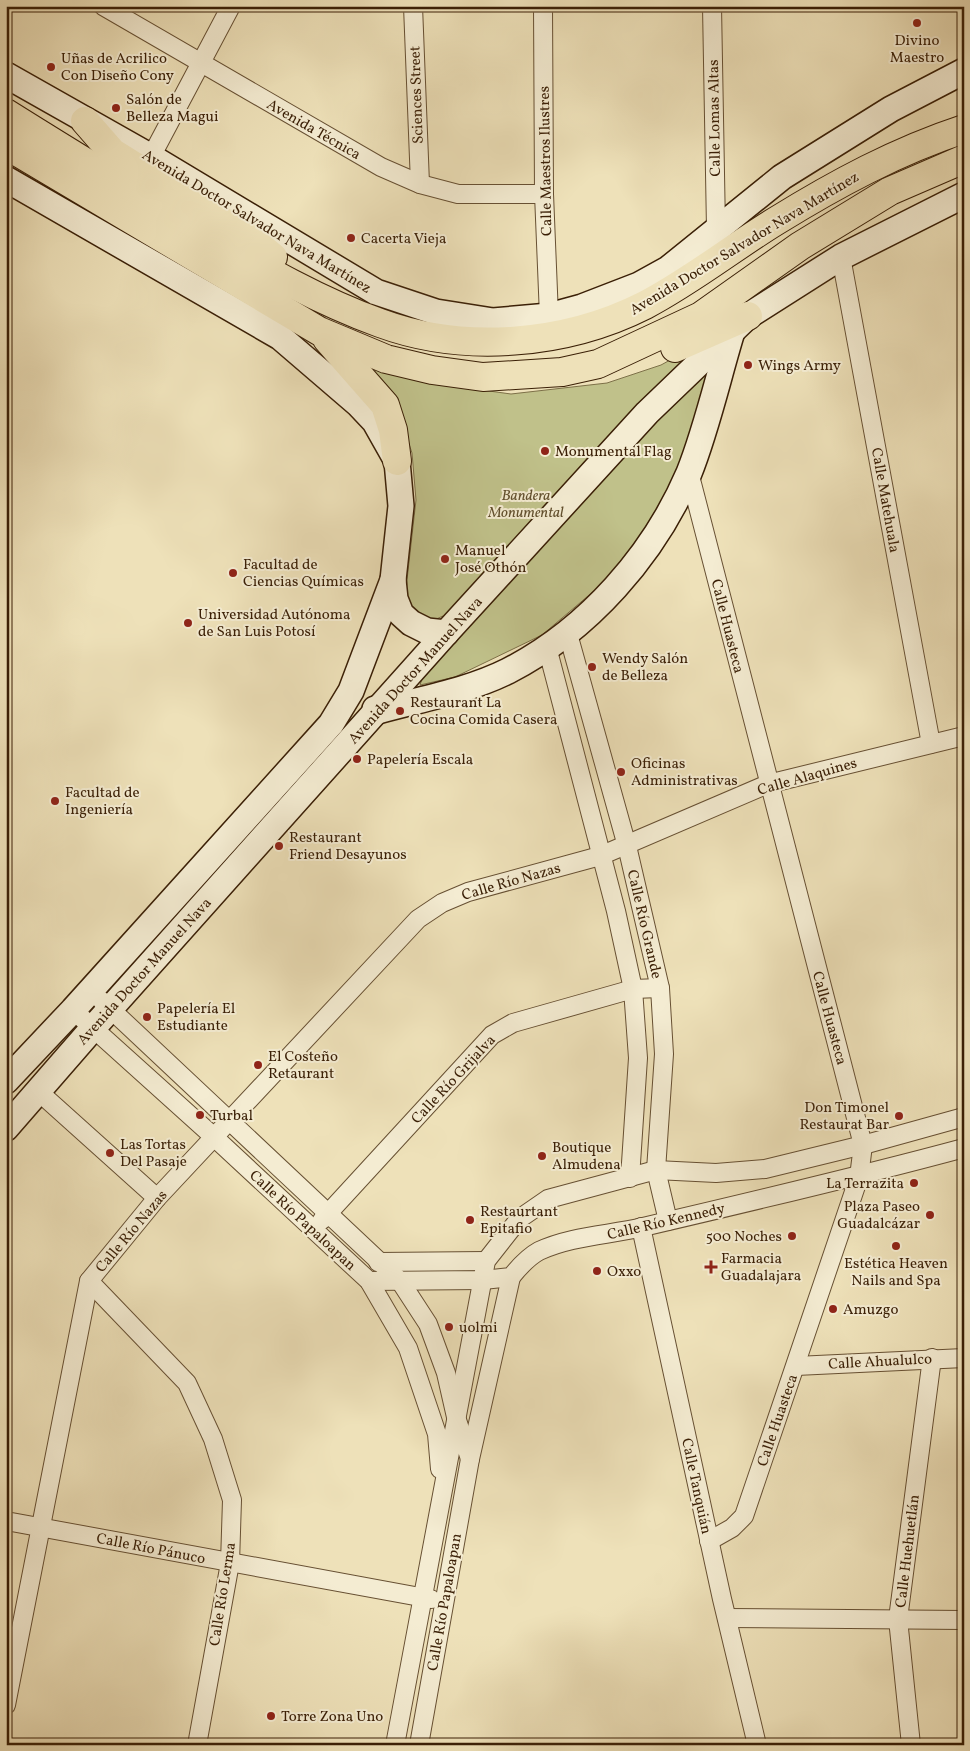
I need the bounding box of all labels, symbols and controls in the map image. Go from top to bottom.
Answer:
marker: Divino Maestro [911,17,923,29]
place label: Divino Maestro [890,31,944,69]
street label: Sciences Street [405,46,430,144]
place label: Uñas de Acrilico Con Diseño Cony [61,49,174,87]
street label: Calle Lomas Altas [704,59,727,177]
marker: Uñas de Acrilico Con Diseño Cony [45,61,57,73]
street label: Calle Maestros Ilustres [535,86,558,236]
place label: Salón de Belleza Magui [126,90,219,128]
street label: Avenida Técnica [262,95,364,166]
marker: Salón de Belleza Magui [110,102,122,114]
street label: Avenida Doctor Salvador Nava Martínez [138,145,375,299]
street label: Avenida Doctor Salvador Nava Martínez [626,167,863,321]
place label: Cacerta Vieja [361,229,447,250]
marker: Cacerta Vieja [345,232,357,244]
place label: Wings Army [758,356,841,377]
marker: Wings Army [742,359,754,371]
place label: Monumental Flag [555,442,672,463]
marker: Monumental Flag [539,445,551,457]
street label: Calle Matehuala [865,446,904,555]
park label: Bandera Monumental [487,486,564,524]
place label: Manuel José Othón [455,541,527,579]
marker: Manuel José Othón [439,553,451,565]
place label: Facultad de Ciencias Químicas [243,555,364,593]
marker: Facultad de Ciencias Químicas [227,567,239,579]
street label: Calle Huasteca [705,577,748,676]
street label: Avenida Doctor Manuel Nava [344,593,488,749]
place label: Universidad Autónoma de San Luis Potosí [198,605,351,643]
marker: Universidad Autónoma de San Luis Potosí [182,617,194,629]
place label: Wendy Salón de Belleza [602,649,688,687]
marker: Wendy Salón de Belleza [586,661,598,673]
place label: Restaurant La Cocina Comida Casera [410,693,557,731]
marker: Restaurant La Cocina Comida Casera [394,705,406,717]
place label: Papelería Escala [367,750,473,771]
marker: Papelería Escala [351,753,363,765]
street label: Calle Alaquines [755,753,860,802]
place label: Oficinas Administrativas [631,754,738,792]
marker: Oficinas Administrativas [615,766,627,778]
place label: Facultad de Ingeniería [65,783,140,821]
marker: Facultad de Ingeniería [49,795,61,807]
place label: Restaurant Friend Desayunos [289,828,407,866]
marker: Restaurant Friend Desayunos [273,840,285,852]
street label: Calle Río Nazas [459,858,563,907]
street label: Calle Río Grande [621,868,666,981]
street label: Avenida Doctor Manuel Nava [73,894,217,1050]
street label: Calle Huasteca [806,969,851,1068]
place label: Papelería El Estudiante [157,999,235,1037]
marker: Papelería El Estudiante [141,1011,153,1023]
street label: Calle Río Grijalva [407,1031,501,1129]
place label: El Costeño Retaurant [268,1047,338,1085]
marker: El Costeño Retaurant [252,1059,264,1071]
place label: Don Timonel Restaurat Bar [799,1098,889,1136]
place label: Turbal [210,1106,253,1127]
marker: Turbal [194,1109,206,1121]
marker: Don Timonel Restaurat Bar [893,1110,905,1122]
place label: Las Tortas Del Pasaje [120,1135,187,1173]
place label: Boutique Almudena [552,1138,621,1176]
marker: Las Tortas Del Pasaje [104,1147,116,1159]
marker: Boutique Almudena [536,1150,548,1162]
street label: Calle Río Papaloapan [244,1166,360,1276]
place label: La Terrazita [826,1174,904,1195]
marker: La Terrazita [908,1177,920,1189]
street label: Calle Río Nazas [91,1186,173,1278]
place label: Plaza Paseo Guadalcázar [837,1197,920,1235]
street label: Calle Río Kennedy [605,1199,727,1246]
place label: Restaurtant Epitafio [480,1202,558,1240]
marker: Plaza Paseo Guadalcázar [924,1209,936,1221]
marker: Restaurtant Epitafio [464,1214,476,1226]
place label: 500 Noches [706,1227,782,1248]
marker: 500 Noches [786,1230,798,1242]
marker: Estética Heaven Nails and Spa [890,1240,902,1252]
place label: Farmacia Guadalajara [721,1249,801,1287]
place label: Estética Heaven Nails and Spa [844,1254,948,1292]
marker: Farmacia Guadalajara [705,1261,717,1273]
place label: Oxxo [607,1262,641,1283]
marker: Oxxo [591,1265,603,1277]
place label: Amuzgo [843,1300,898,1321]
marker: Amuzgo [827,1303,839,1315]
place label: uolmi [459,1318,498,1339]
marker: uolmi [443,1321,455,1333]
street label: Calle Ahualulco [828,1349,933,1376]
street label: Calle Huasteca [753,1371,804,1469]
street label: Calle Tanquián [675,1436,716,1536]
street label: Calle Huehuetlán [891,1493,926,1609]
street label: Calle Río Pánuco [95,1529,207,1570]
street label: Calle Río Papaloapan [423,1532,468,1673]
street label: Calle Río Lerma [205,1541,242,1648]
place label: Torre Zona Uno [281,1707,383,1728]
marker: Torre Zona Uno [265,1710,277,1722]

